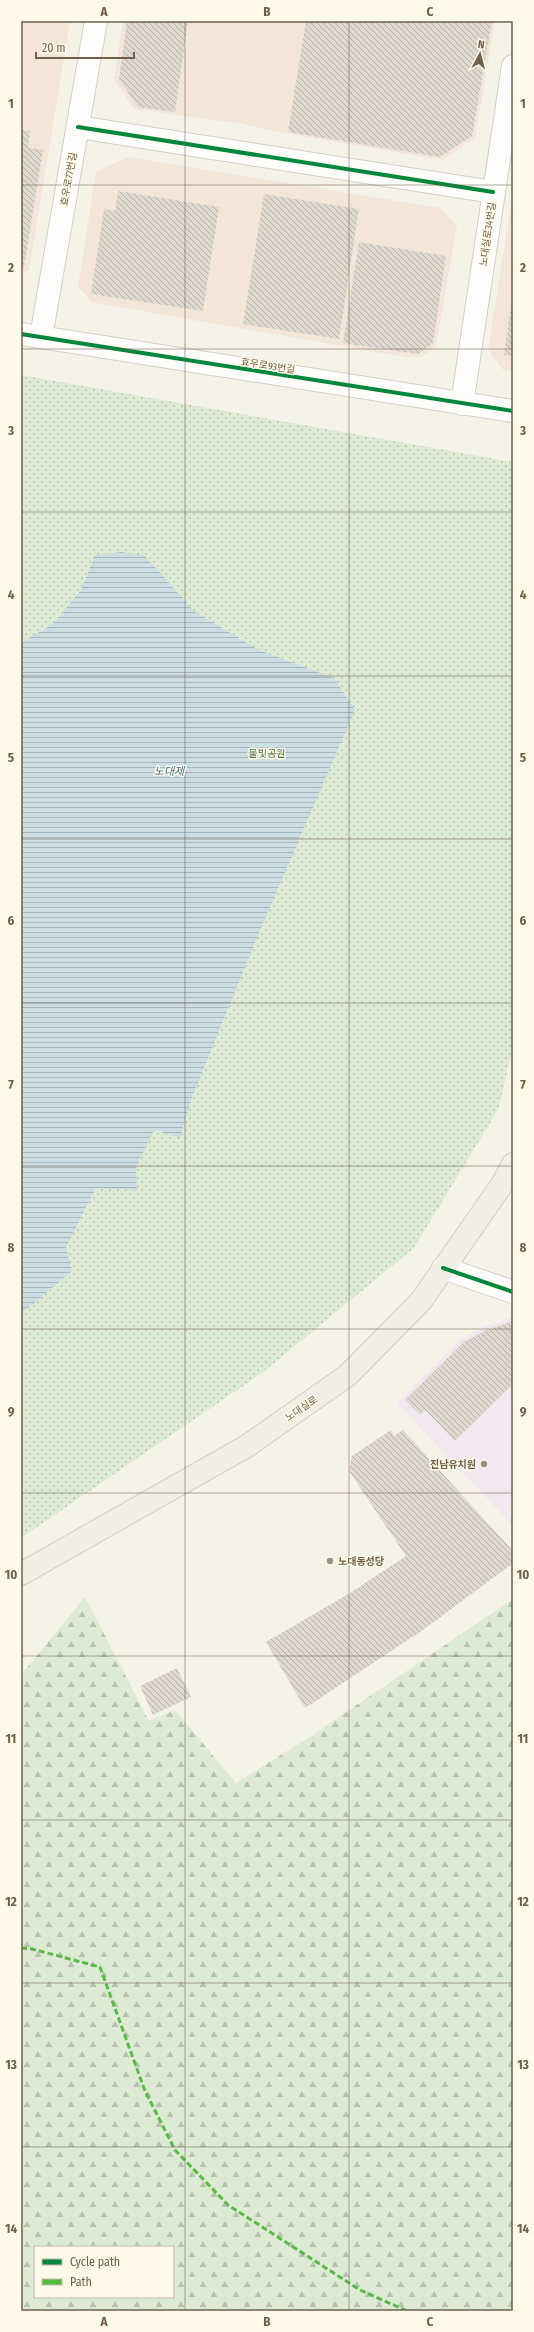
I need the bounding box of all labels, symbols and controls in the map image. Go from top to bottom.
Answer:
text: A [99,4,108,19]
text: B [263,4,271,19]
text: C [427,4,434,19]
scale bar [36,34,134,60]
north arrow [460,34,500,74]
text: N [477,38,485,51]
text: 20 m [42,41,66,55]
text: 1 [8,96,14,111]
text: 1 [520,96,526,111]
street label: 효우로77번길 [58,151,80,207]
street label: 노대실로34번길 [478,201,498,267]
text: 2 [7,260,14,275]
text: 2 [519,260,526,275]
street label: 효우로93번길 [240,356,296,376]
text: 3 [7,423,14,438]
text: 3 [519,423,526,438]
text: 4 [8,587,15,602]
text: 4 [520,587,527,602]
park label: 물빛공원 [249,748,285,760]
text: 5 [8,750,14,765]
text: 5 [520,750,526,765]
water label: 노대제 [154,765,186,778]
text: 6 [8,913,15,928]
text: 6 [520,913,527,928]
text: 7 [8,1077,14,1092]
text: 7 [520,1077,526,1092]
text: 8 [8,1240,15,1255]
text: 8 [520,1240,527,1255]
street label: 노대실로 [283,1394,320,1424]
text: 9 [8,1404,15,1419]
text: 9 [520,1404,527,1419]
place label: 진남유치원 [430,1459,476,1471]
marker: 진남유치원 [479,1459,489,1469]
marker: 노대동성당 [325,1556,335,1566]
place label: 노대동성당 [338,1556,384,1568]
text: 10 [5,1567,17,1582]
text: 10 [517,1567,529,1582]
text: 11 [6,1731,16,1746]
text: 11 [518,1731,528,1746]
text: 12 [5,1894,17,1909]
text: 12 [517,1894,529,1909]
text: 13 [5,2057,17,2072]
text: 13 [517,2057,529,2072]
text: 14 [5,2221,17,2236]
text: 14 [517,2221,529,2236]
legend [34,2246,174,2298]
text: Cycle path [70,2255,120,2269]
text: Path [70,2275,92,2289]
text: A [99,2314,108,2329]
text: B [263,2314,271,2329]
text: C [427,2314,434,2329]

